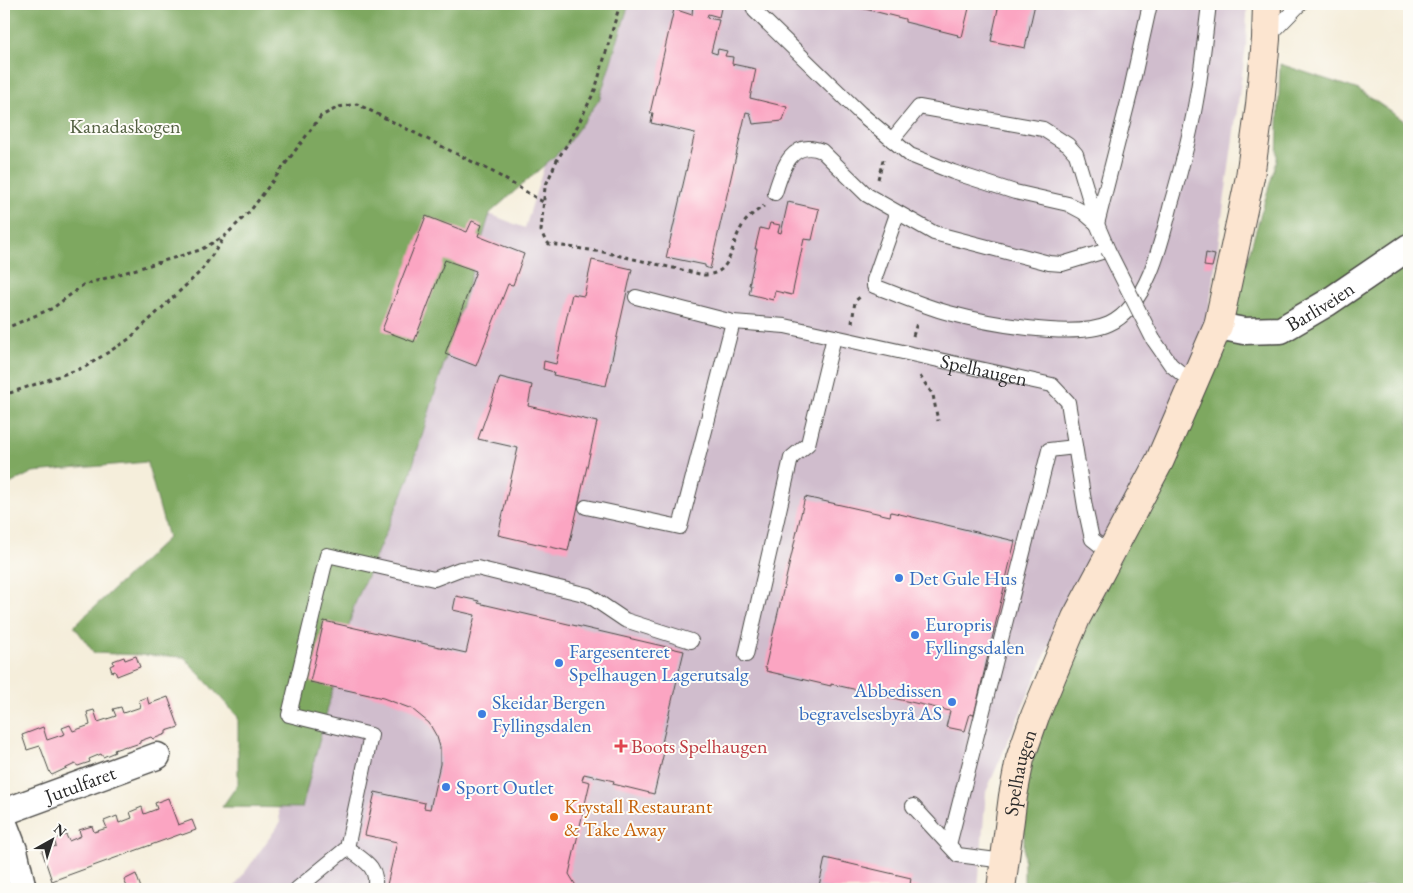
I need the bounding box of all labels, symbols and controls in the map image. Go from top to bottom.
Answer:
park label: Kanadaskogen [69,113,181,139]
street label: Barliveien [1281,275,1359,337]
street label: Spelhaugen [938,348,1030,392]
place label: Det Gule Hus [909,565,1017,591]
marker: Det Gule Hus [893,572,905,584]
place label: Europris Fyllingsdalen [925,611,1025,660]
marker: Europris Fyllingsdalen [909,629,921,641]
place label: Fargesenteret Spelhaugen Lagerutsalg [569,638,749,687]
marker: Fargesenteret Spelhaugen Lagerutsalg [553,657,565,669]
place label: Abbedissen begravelsesbyrå AS [799,677,942,726]
place label: Skeidar Bergen Fyllingsdalen [492,689,606,738]
marker: Abbedissen begravelsesbyrå AS [946,696,958,708]
marker: Skeidar Bergen Fyllingsdalen [476,708,488,720]
street label: Spelhaugen [998,725,1043,817]
place label: Boots Spelhaugen [631,733,768,759]
marker: Boots Spelhaugen [615,740,627,752]
street label: Jutulfaret [39,759,120,810]
place label: Sport Outlet [456,774,554,800]
marker: Sport Outlet [440,781,452,793]
place label: Krystall Restaurant & Take Away [564,793,713,842]
marker: Krystall Restaurant & Take Away [548,811,560,823]
north arrow [28,816,78,866]
text: N [50,819,71,841]

